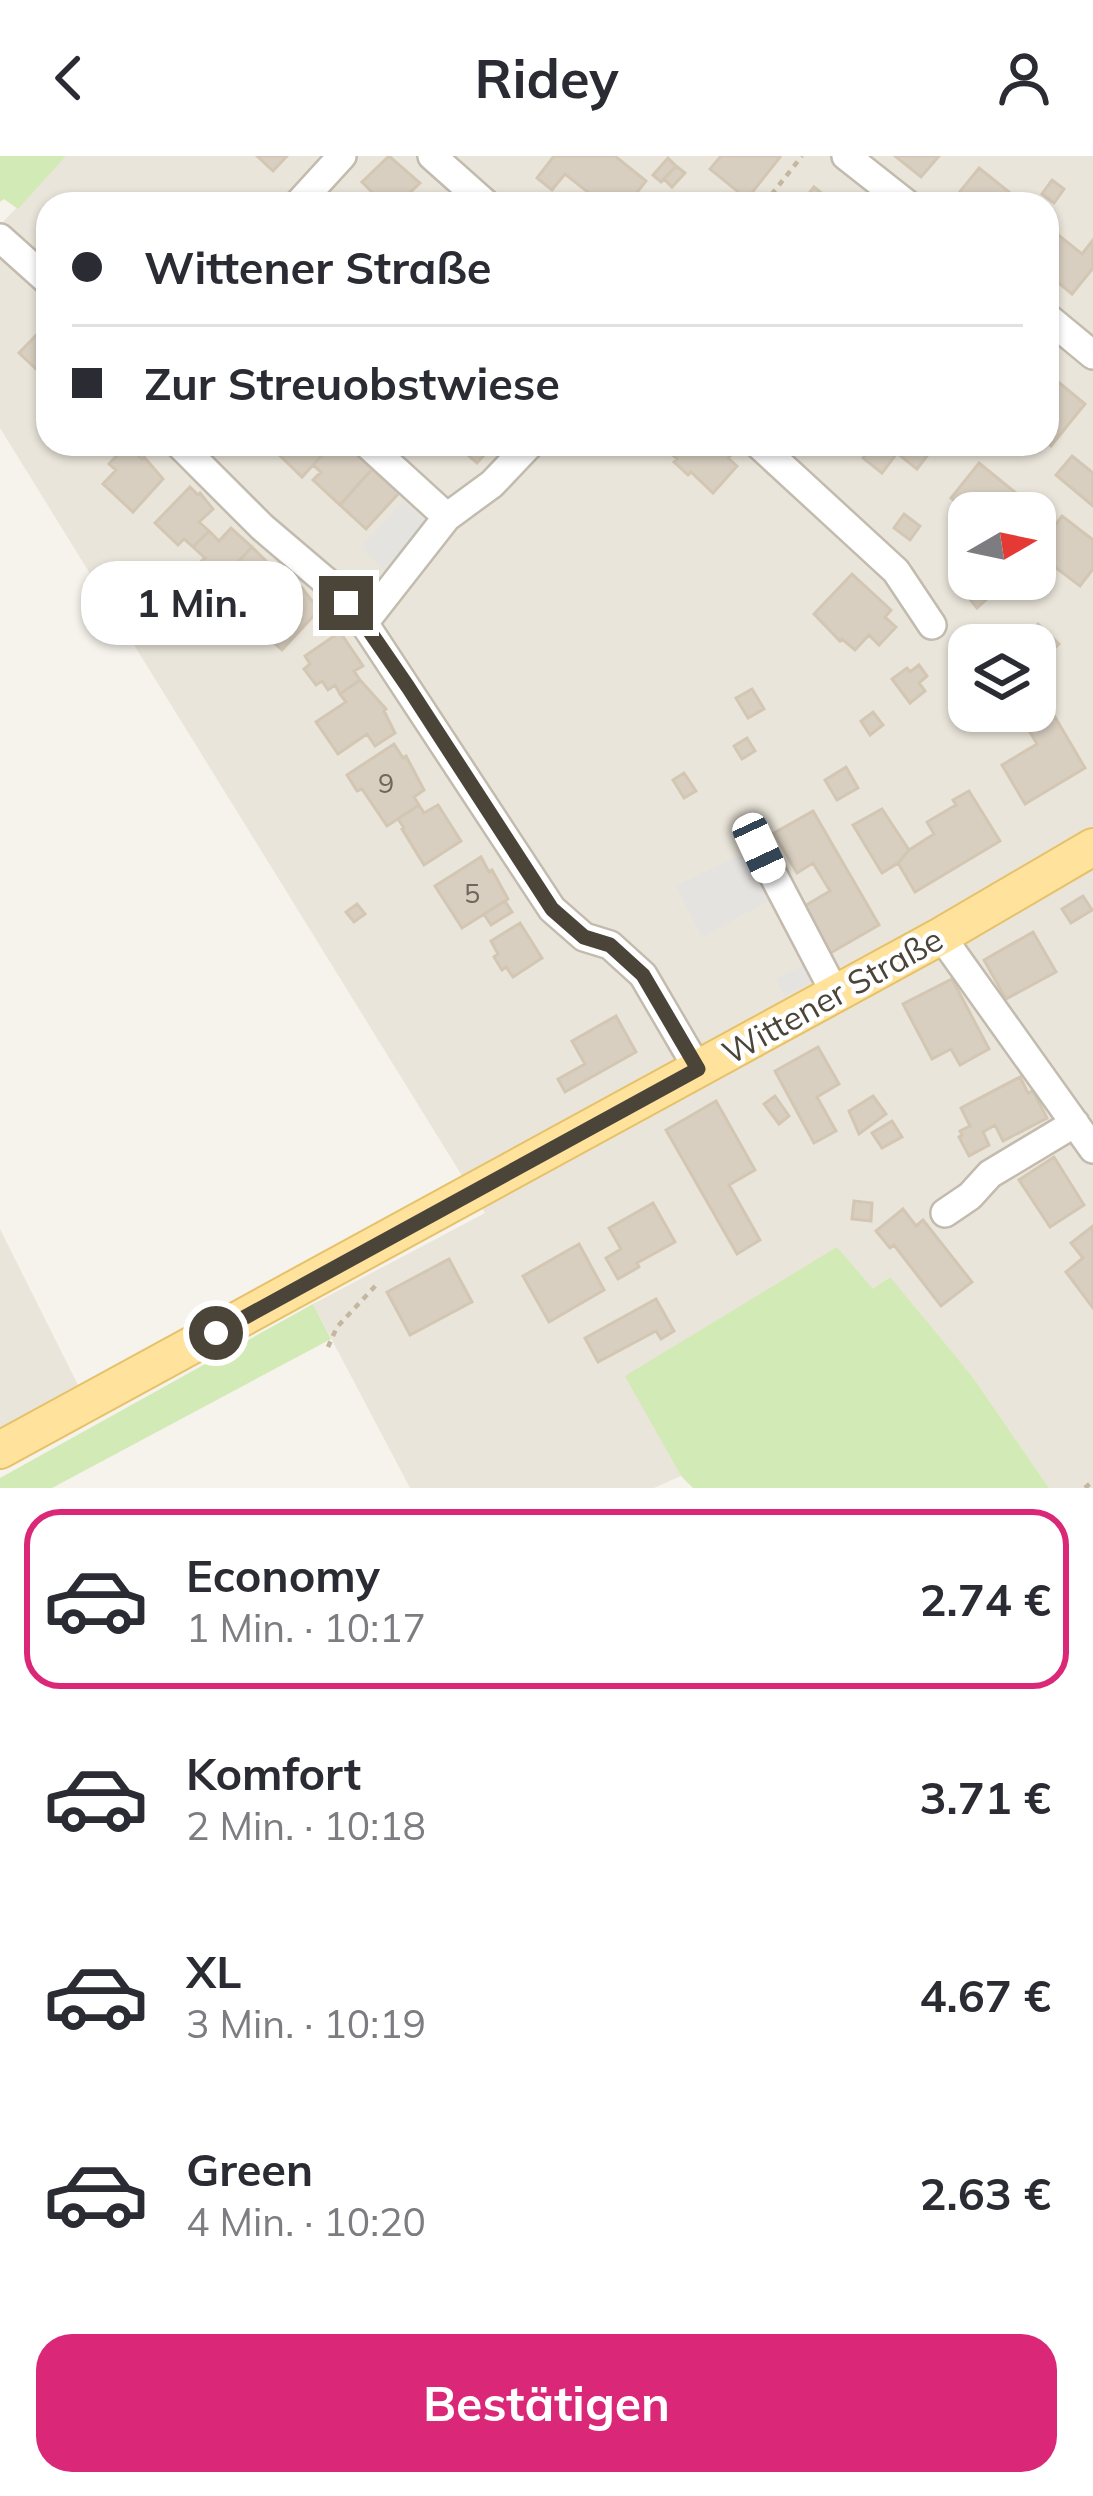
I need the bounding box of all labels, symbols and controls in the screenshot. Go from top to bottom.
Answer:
text: Ridey [475,44,618,112]
icon: back [36,45,102,111]
icon: person [991,45,1057,111]
text: Wittener Straße [144,239,492,295]
text: Zur Streuobstwiese [144,355,560,411]
north arrow [948,492,1056,600]
map controls [948,492,1056,732]
callout: 1 Min. [82,561,304,645]
route end [319,576,373,630]
text: 1 Min. [136,578,248,627]
button: layers [948,624,1056,732]
house number: 9 [378,766,394,800]
car [727,808,791,888]
house number: 5 [464,876,480,910]
street label: Wittener Straße [715,918,949,1072]
route start [189,1306,243,1360]
icon: car [42,1545,150,1653]
text: Economy [186,1547,380,1603]
text: 2.74 € [920,1571,1051,1627]
text: 1 Min. · 10:17 [186,1603,426,1652]
icon: car [42,1743,150,1851]
text: Komfort [186,1745,361,1801]
text: 3.71 € [920,1769,1051,1825]
text: 2 Min. · 10:18 [186,1801,426,1850]
icon: car [42,1941,150,2049]
text: XL [186,1943,241,1999]
text: 4.67 € [920,1967,1051,2023]
text: 3 Min. · 10:19 [186,1999,426,2048]
icon: car [42,2139,150,2247]
text: Green [186,2141,313,2197]
text: 2.63 € [920,2165,1051,2221]
text: 4 Min. · 10:20 [186,2197,426,2246]
button: Bestätigen [36,2334,1057,2472]

